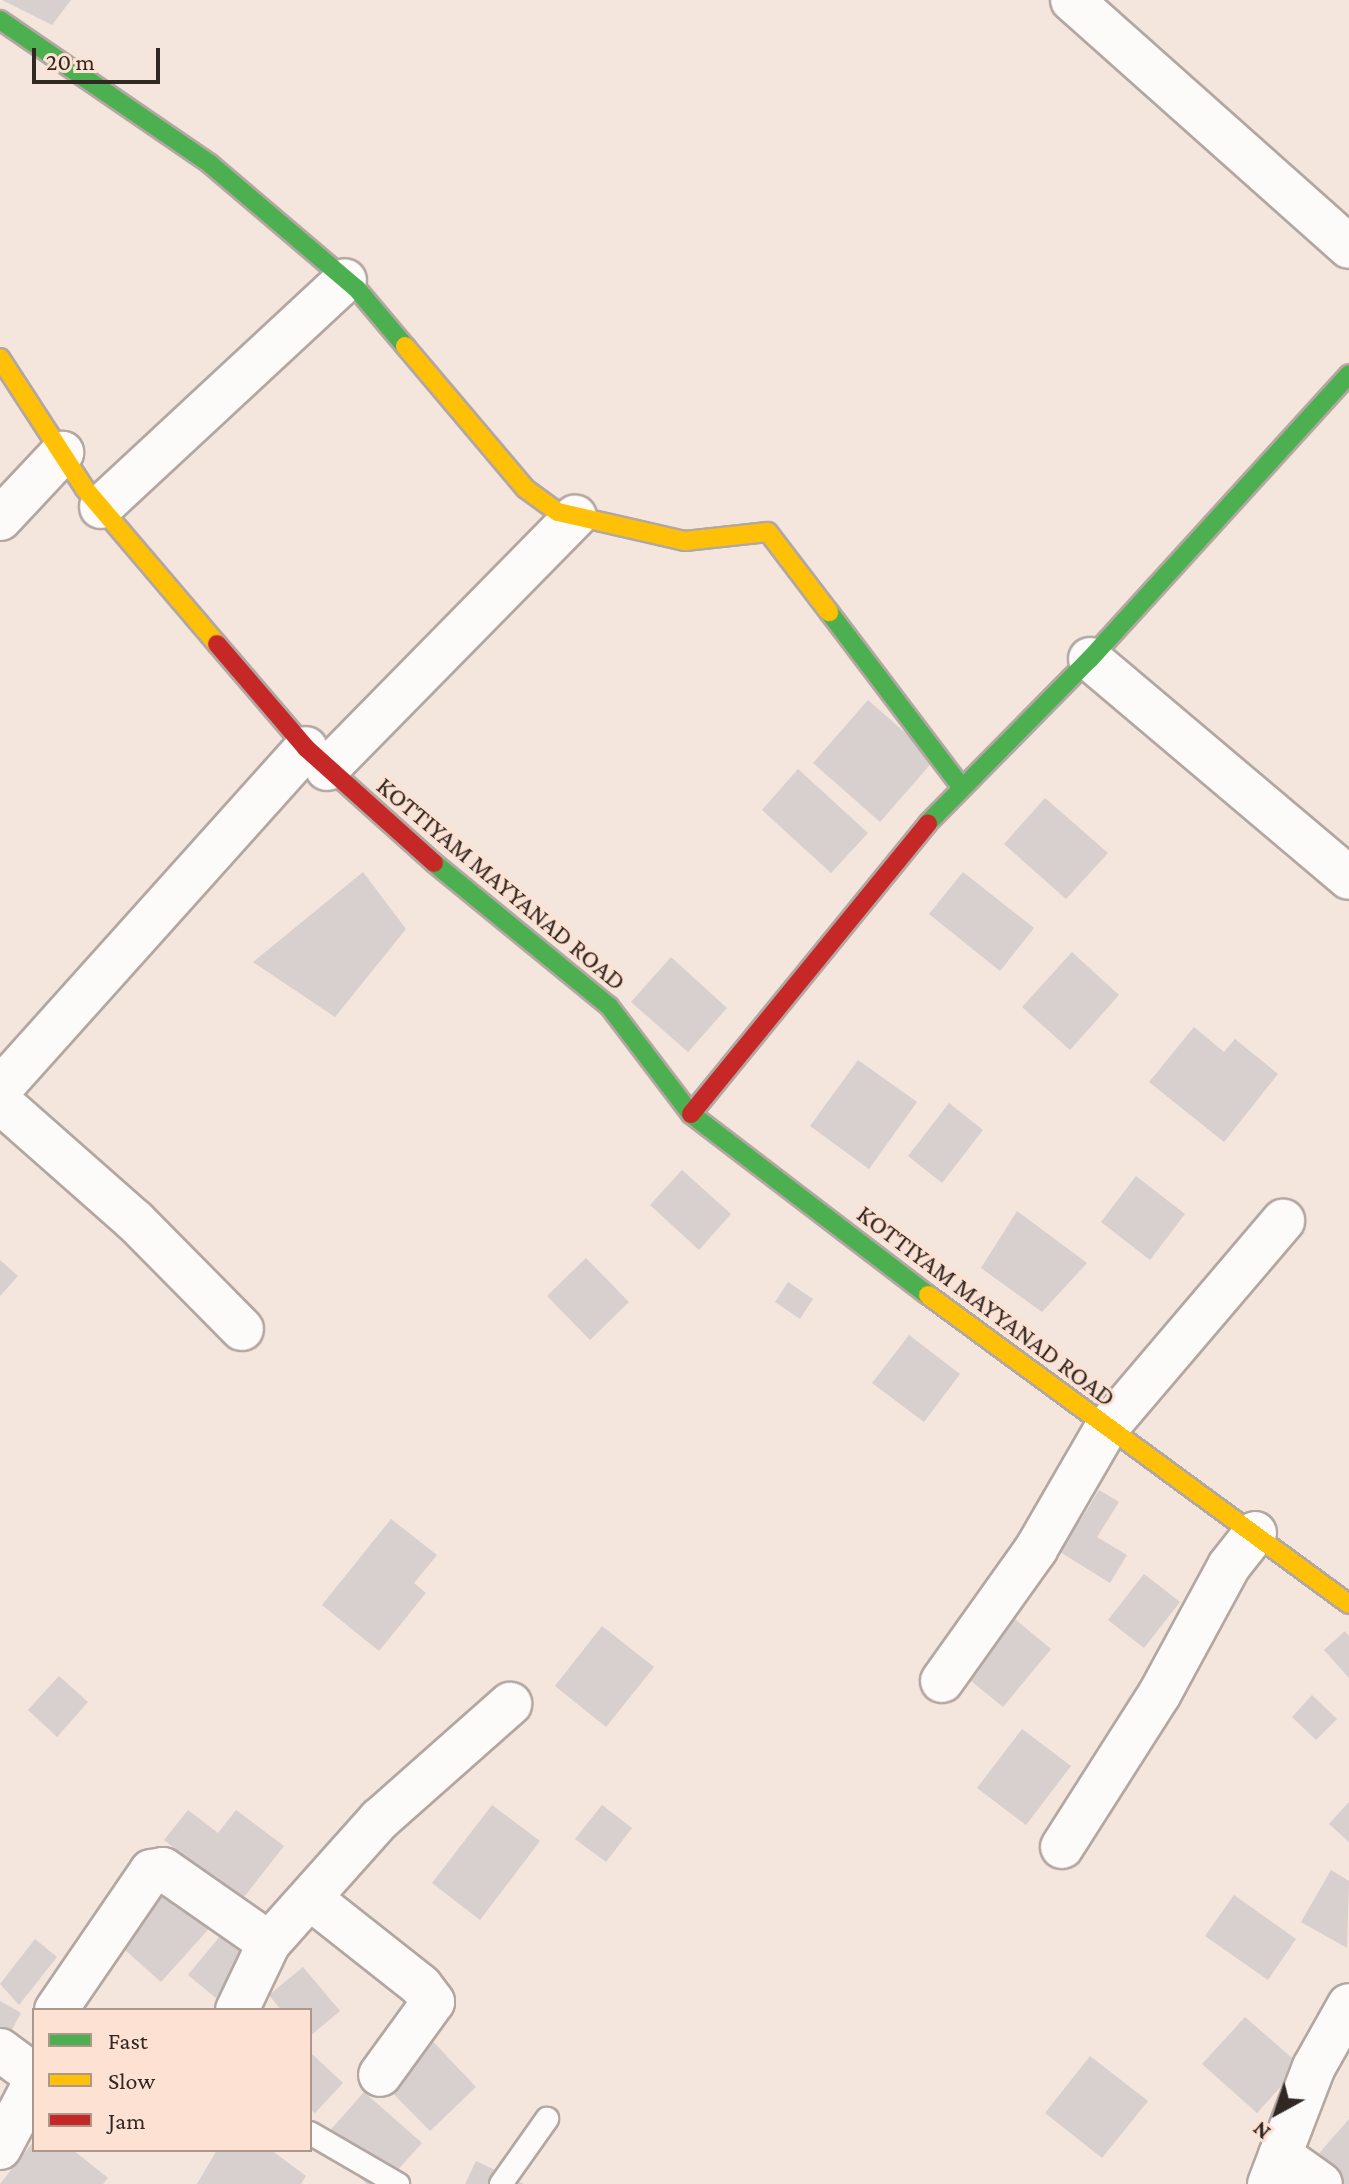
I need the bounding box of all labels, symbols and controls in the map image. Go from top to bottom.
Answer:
scale bar [36,32,164,82]
text: 20 m [46,48,95,75]
street label: KOTTIYAM MAYYANAD ROAD [370,771,632,997]
street label: KOTTIYAM MAYYANAD ROAD [851,1199,1121,1413]
legend [32,2008,312,2152]
text: Fast [108,2027,148,2054]
text: Slow [108,2067,155,2094]
north arrow [1237,2072,1317,2152]
text: Jam [108,2107,146,2134]
text: N [1247,2116,1275,2145]

